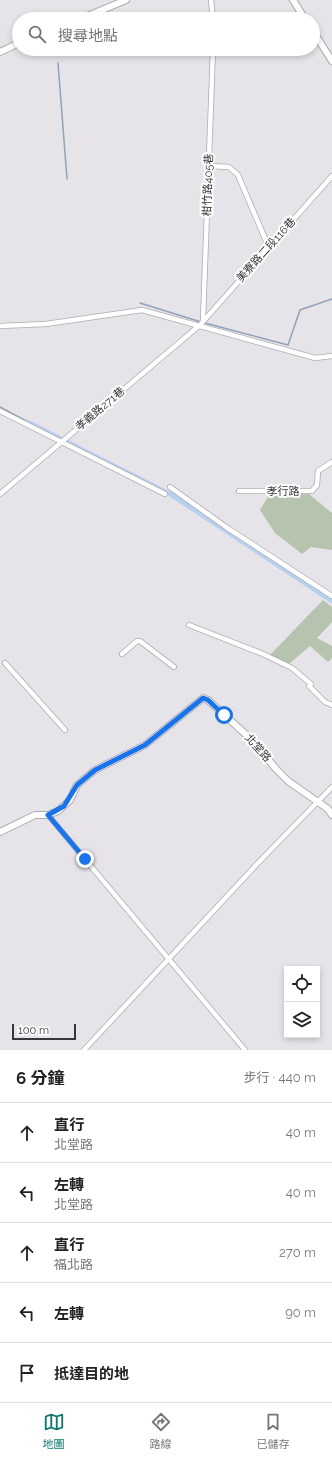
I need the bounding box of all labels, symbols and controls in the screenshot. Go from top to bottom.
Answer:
search box [12,12,320,56]
icon: search [26,23,48,45]
text: 搜尋地點 [58,27,118,45]
street label: 柑竹路405巷 [200,153,216,217]
street label: 美寮路二段116巷 [234,215,298,285]
street label: 孝義路271巷 [73,385,127,433]
street label: 孝行路 [267,485,300,498]
route start [215,706,233,724]
street label: 北堂路 [242,731,274,765]
route end [76,850,94,868]
map controls [284,966,320,1038]
button: locate [284,966,320,1002]
button: layers [284,1002,320,1038]
scale bar [12,1022,76,1041]
text: 100 m [18,1024,49,1037]
text: 6 分鐘 [16,1068,64,1088]
text: 步行 · 440 m [243,1070,316,1085]
text: 直行 [54,1116,84,1134]
icon: ahead [16,1122,38,1144]
text: 40 m [286,1125,316,1140]
text: 北堂路 [54,1137,93,1152]
text: 左轉 [54,1176,84,1194]
icon: left [16,1182,38,1204]
text: 40 m [286,1185,316,1200]
text: 北堂路 [54,1197,93,1212]
text: 直行 [54,1236,84,1254]
icon: ahead [16,1242,38,1264]
text: 270 m [279,1245,316,1260]
text: 福北路 [54,1257,93,1272]
icon: left [16,1302,38,1324]
text: 左轉 [54,1305,84,1323]
text: 90 m [285,1305,316,1320]
icon: arrive [16,1362,38,1384]
text: 抵達目的地 [54,1365,129,1383]
tab: 地圖 [43,1411,65,1451]
tab: 路線 [150,1411,172,1451]
tab: 已儲存 [257,1411,290,1451]

